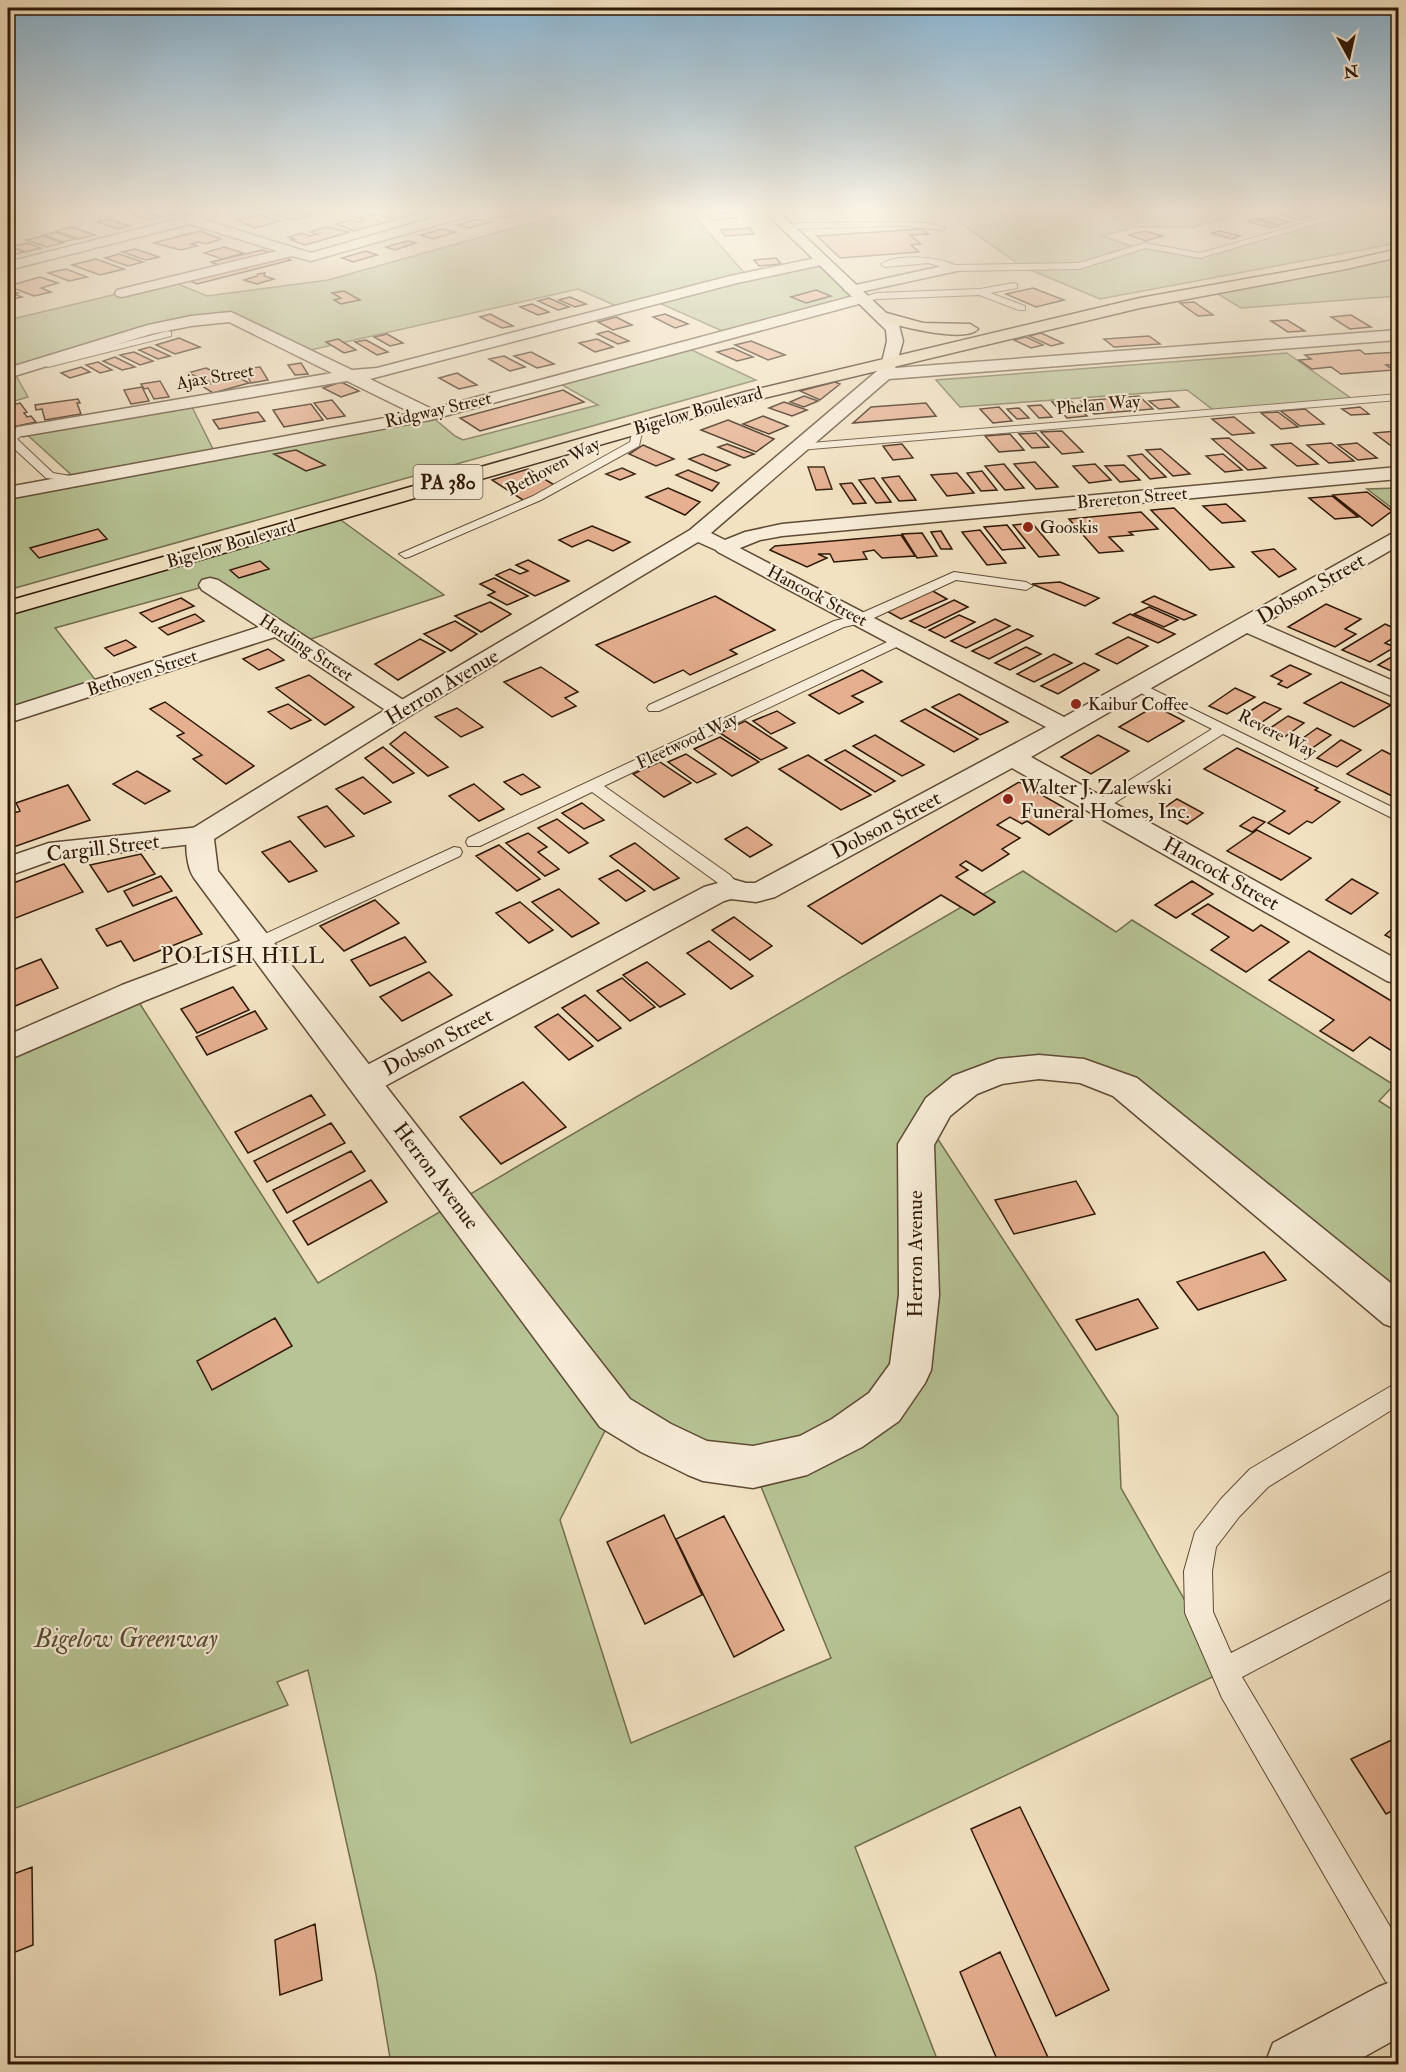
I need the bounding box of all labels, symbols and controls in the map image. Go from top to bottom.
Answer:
north arrow [1319,27,1379,87]
text: N [1342,60,1360,82]
street label: Ajax Street [174,359,256,395]
street label: Bigelow Boulevard [631,382,765,440]
street label: Ridgway Street [382,387,494,433]
street label: Phelan Way [1055,390,1142,420]
street label: Bethoven Way [502,432,605,501]
road number: PA 380 [414,465,482,499]
street label: Brereton Street [1076,482,1188,514]
street label: Bigelow Boulevard [164,515,298,573]
place label: Gooskis [1040,516,1098,539]
marker: Gooskis [1021,520,1035,534]
street label: Dobson Street [1252,547,1370,631]
street label: Hancock Street [763,560,871,632]
street label: Harding Street [255,609,358,687]
street label: Herron Avenue [380,642,504,731]
street label: Bethoven Street [84,644,200,702]
place label: Kaibur Coffee [1088,693,1189,716]
marker: Kaibur Coffee [1069,697,1083,711]
street label: Revere Way [1234,704,1321,764]
street label: Fleetwood Way [632,707,742,775]
place label: Walter J. Zalewski Funeral Homes, Inc. [1019,774,1190,825]
street label: Dobson Street [826,785,946,865]
marker: Walter J. Zalewski Funeral Homes, Inc. [1001,792,1015,806]
street label: Cargill Street [45,828,161,868]
street label: Hancock Street [1158,831,1284,917]
district label: POLISH HILL [160,942,326,970]
street label: Dobson Street [378,1002,498,1082]
street label: Herron Avenue [387,1117,485,1235]
street label: Herron Avenue [902,1190,929,1318]
park label: Bigelow Greenway [32,1623,218,1655]

